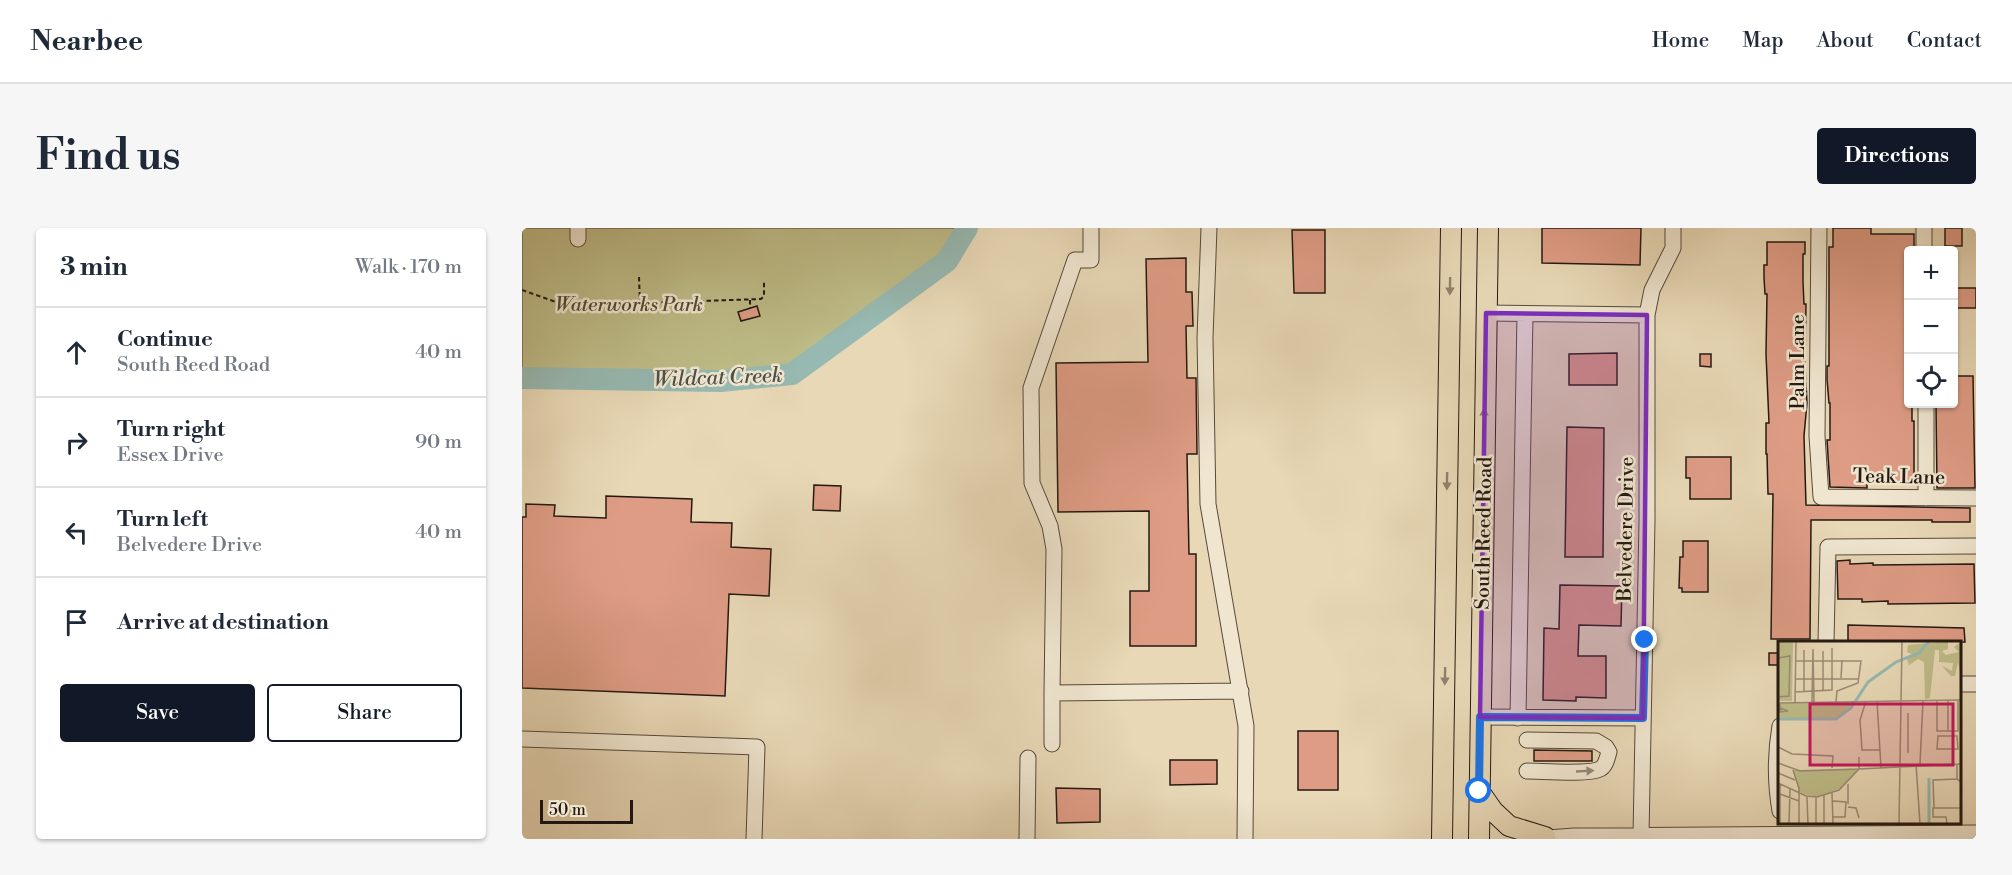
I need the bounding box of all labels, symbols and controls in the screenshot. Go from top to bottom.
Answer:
text: Nearbee [30,24,143,59]
text: Home [1652,28,1709,54]
text: Map [1742,28,1784,54]
text: About [1817,28,1874,54]
text: Contact [1907,28,1982,54]
button: Directions [1817,128,1976,184]
text: Find us [36,130,180,183]
map controls [1904,246,1958,408]
button: + [1904,246,1958,300]
text: 3 min [60,251,128,283]
text: Walk · 170 m [355,255,462,280]
one-way arrow [1446,277,1455,296]
park label: Waterworks Park [555,293,703,318]
button: − [1904,300,1958,354]
street label: Palm Lane [1786,314,1811,410]
text: Continue [117,326,213,353]
icon: ahead [60,336,93,369]
text: 40 m [415,340,462,365]
text: South Reed Road [117,353,270,378]
button: locate [1904,354,1958,408]
water label: Wildcat Creek [653,363,783,393]
one-way arrow [1480,408,1489,427]
text: Turn right [117,416,225,443]
icon: right [60,426,93,459]
text: 90 m [415,430,462,455]
text: Essex Drive [117,443,224,468]
street label: South Reed Road [1471,456,1498,610]
street label: Belvedere Drive [1613,456,1640,603]
street label: Teak Lane [1853,464,1945,491]
one-way arrow [1443,472,1452,491]
text: Turn left [117,506,208,533]
icon: left [60,516,93,549]
text: 40 m [415,520,462,545]
text: Belvedere Drive [117,533,262,558]
icon: arrive [60,606,93,639]
text: Arrive at destination [117,609,329,636]
route end [1631,626,1657,652]
inset map [1778,641,1961,824]
one-way arrow [1440,667,1449,686]
button: Save [60,684,255,742]
button: Share [267,684,462,742]
one-way arrow [1576,766,1595,775]
route start [1465,777,1491,803]
scale bar [540,797,633,824]
text: 50 m [549,800,586,820]

